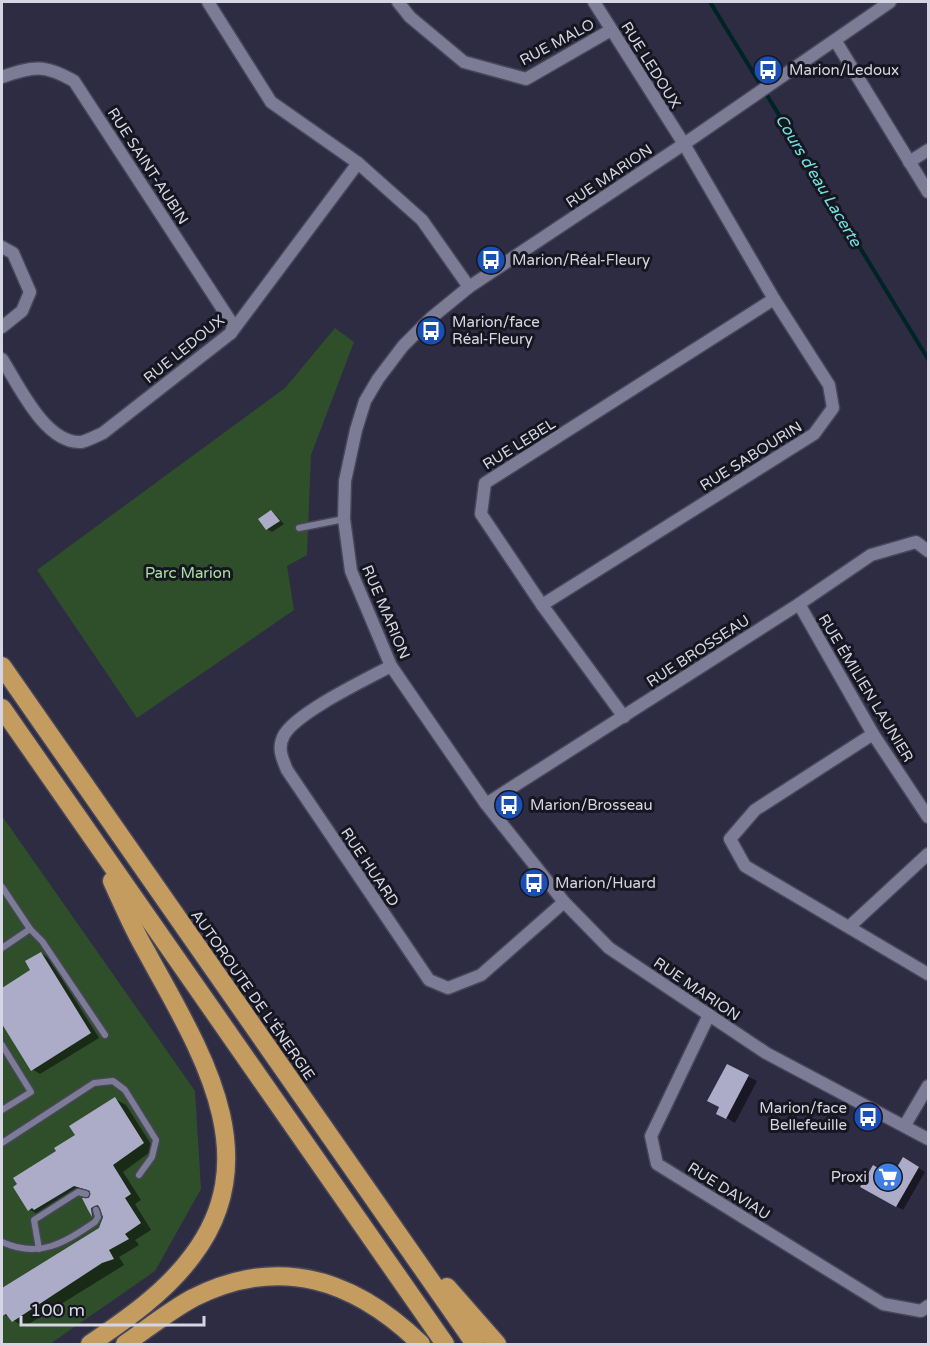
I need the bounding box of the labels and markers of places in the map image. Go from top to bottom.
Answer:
bus stop icon: Marion/Ledoux [752,54,784,86]
place label: Marion/Ledoux [789,61,899,79]
bus stop icon: Marion/Réal-Fleury [475,244,507,276]
place label: Marion/Réal-Fleury [512,251,650,269]
place label: Marion/face Réal-Fleury [452,313,540,348]
bus stop icon: Marion/face Réal-Fleury [415,315,447,347]
bus stop icon: Marion/Brosseau [493,789,525,821]
place label: Marion/Brosseau [530,796,653,814]
bus stop icon: Marion/Huard [518,867,550,899]
place label: Marion/Huard [555,874,656,892]
place label: Marion/face Bellefeuille [759,1099,847,1134]
bus stop icon: Marion/face Bellefeuille [852,1101,884,1133]
supermarket icon: Proxi [872,1161,904,1193]
place label: Proxi [831,1168,867,1186]

